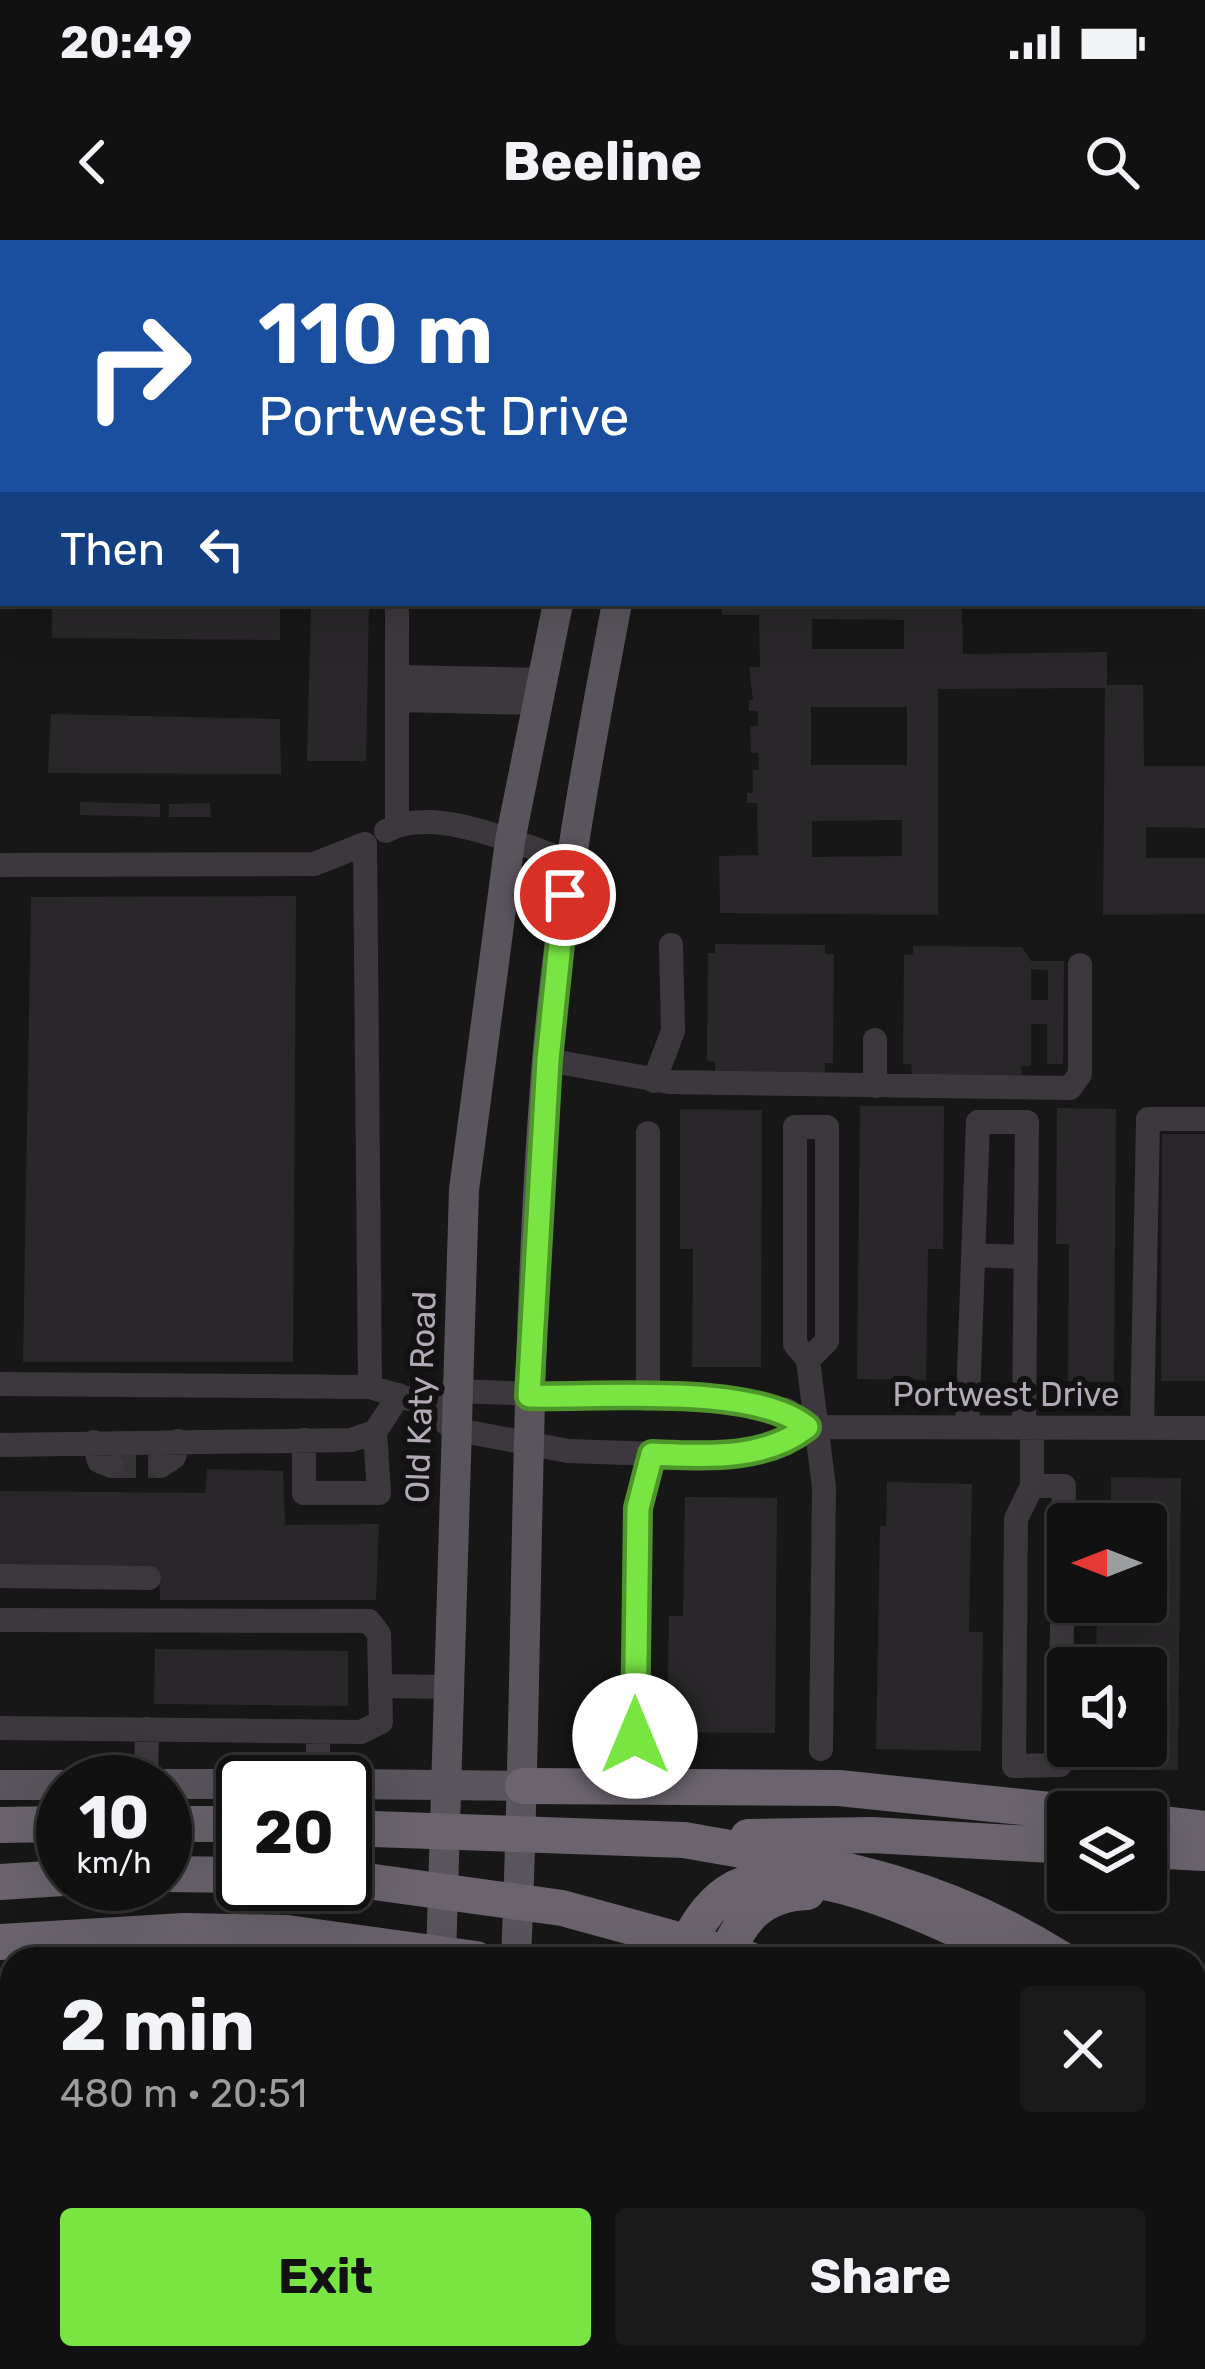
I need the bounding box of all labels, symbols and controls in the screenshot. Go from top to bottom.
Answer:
text: 20:49 [60,16,192,69]
icon: back [60,129,126,195]
icon: search [1079,129,1145,195]
text: Beeline [503,130,702,194]
text: 110 m [258,284,493,384]
icon: right [60,288,216,444]
text: Portwest Drive [258,385,630,449]
icon: left [189,516,255,582]
text: Then [60,523,165,576]
pin [514,844,616,946]
icon: arrive [532,862,598,928]
street label: Old Katy Road [397,1290,444,1504]
street label: Portwest Drive [892,1375,1120,1414]
north arrow [1047,1503,1167,1623]
map controls [1047,1503,1167,1911]
button: sound [1047,1647,1167,1767]
position arrow [572,1673,698,1799]
speed limit sign: 20 [216,1755,372,1911]
text: 10 [79,1782,149,1853]
button: layers [1047,1791,1167,1911]
text: km/h [77,1845,151,1881]
text: 2 min [60,1983,255,2068]
button: close [1020,1986,1146,2112]
text: 480 m · 20:51 [60,2071,307,2117]
button: Exit [60,2208,591,2346]
button: Share [615,2208,1146,2346]

